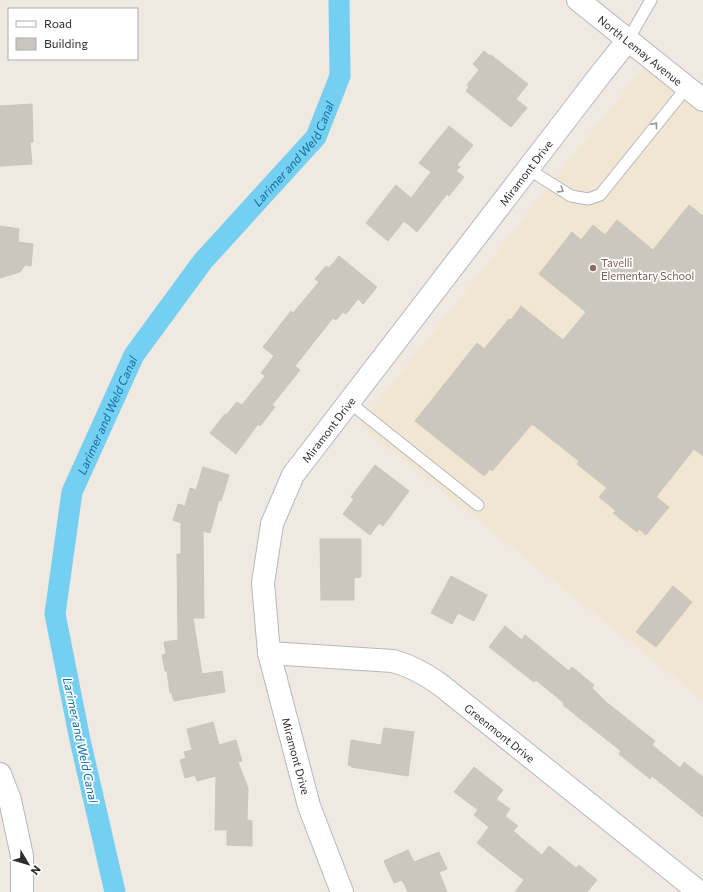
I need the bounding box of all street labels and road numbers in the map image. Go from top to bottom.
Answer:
street label: North Lemay Avenue [596,12,685,88]
street label: Miramont Drive [496,137,555,208]
street label: Miramont Drive [299,394,357,465]
street label: Greenmont Drive [462,701,538,765]
street label: Miramont Drive [279,716,313,796]

